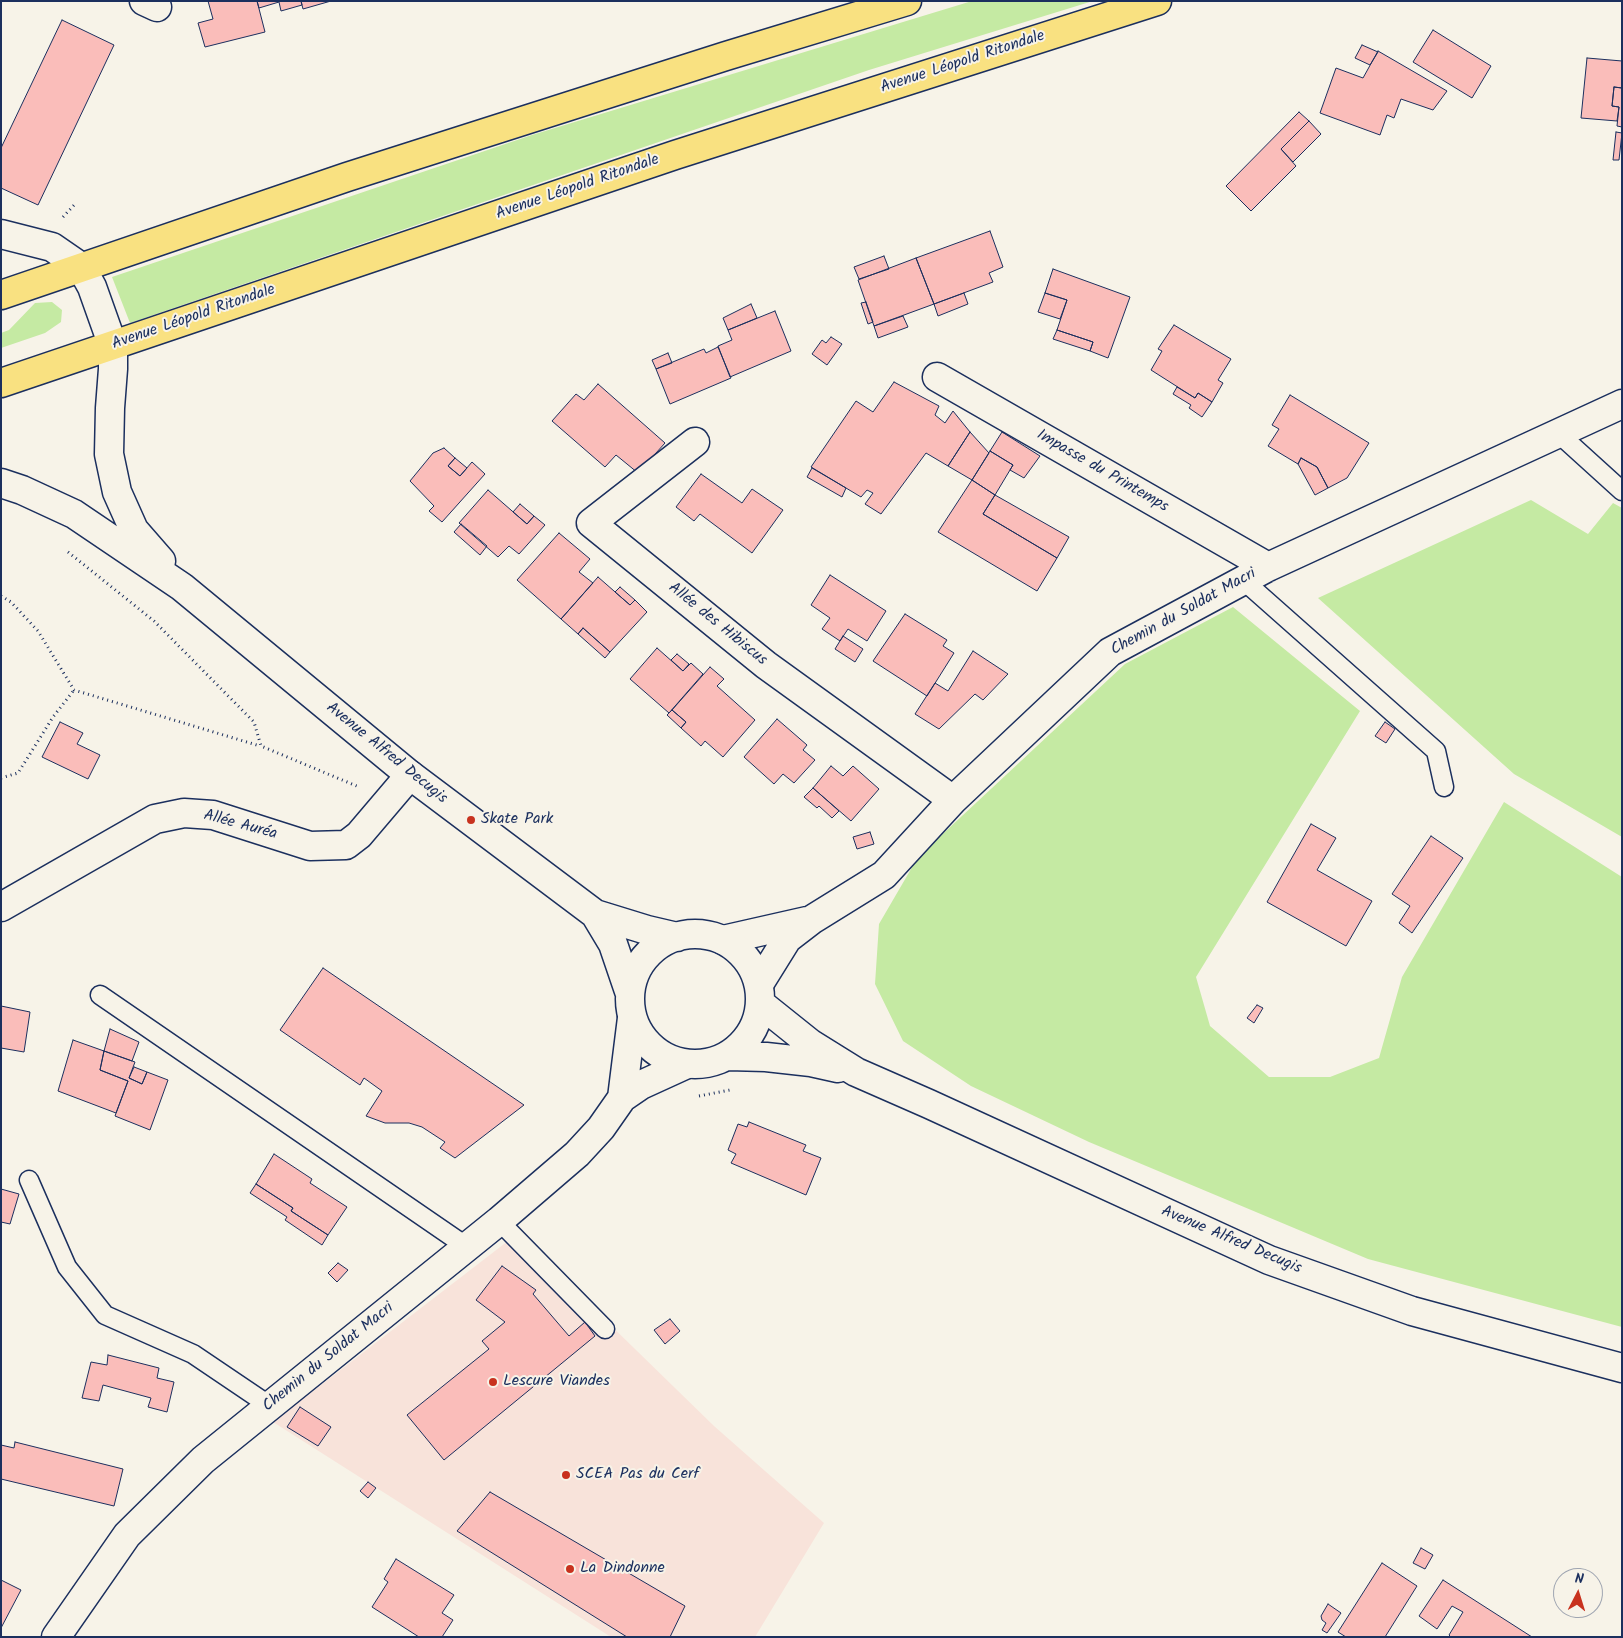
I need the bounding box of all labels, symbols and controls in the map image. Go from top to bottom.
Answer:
street label: Avenue Léopold Ritondale [879,27,1047,99]
street label: Avenue Léopold Ritondale [494,151,662,225]
street label: Avenue Léopold Ritondale [110,281,278,355]
street label: Impasse du Printemps [1033,426,1171,518]
street label: Chemin du Soldat Macri [1108,565,1260,661]
street label: Allée des Hibiscus [664,579,770,671]
street label: Avenue Alfred Decugis [321,699,451,809]
street label: Allée Auréa [201,807,279,845]
place label: Skate Park [481,810,553,830]
marker: Skate Park [465,814,477,826]
street label: Avenue Alfred Decugis [1158,1203,1304,1279]
street label: Chemin du Soldat Macri [260,1299,398,1417]
place label: Lescure Viandes [503,1372,610,1392]
marker: Lescure Viandes [487,1376,499,1388]
place label: SCEA Pas du Cerf [576,1465,699,1485]
marker: SCEA Pas du Cerf [560,1469,572,1481]
place label: La Dindonne [580,1559,665,1579]
marker: La Dindonne [564,1563,576,1575]
north arrow [1553,1568,1603,1618]
text: N [1574,1568,1585,1590]

